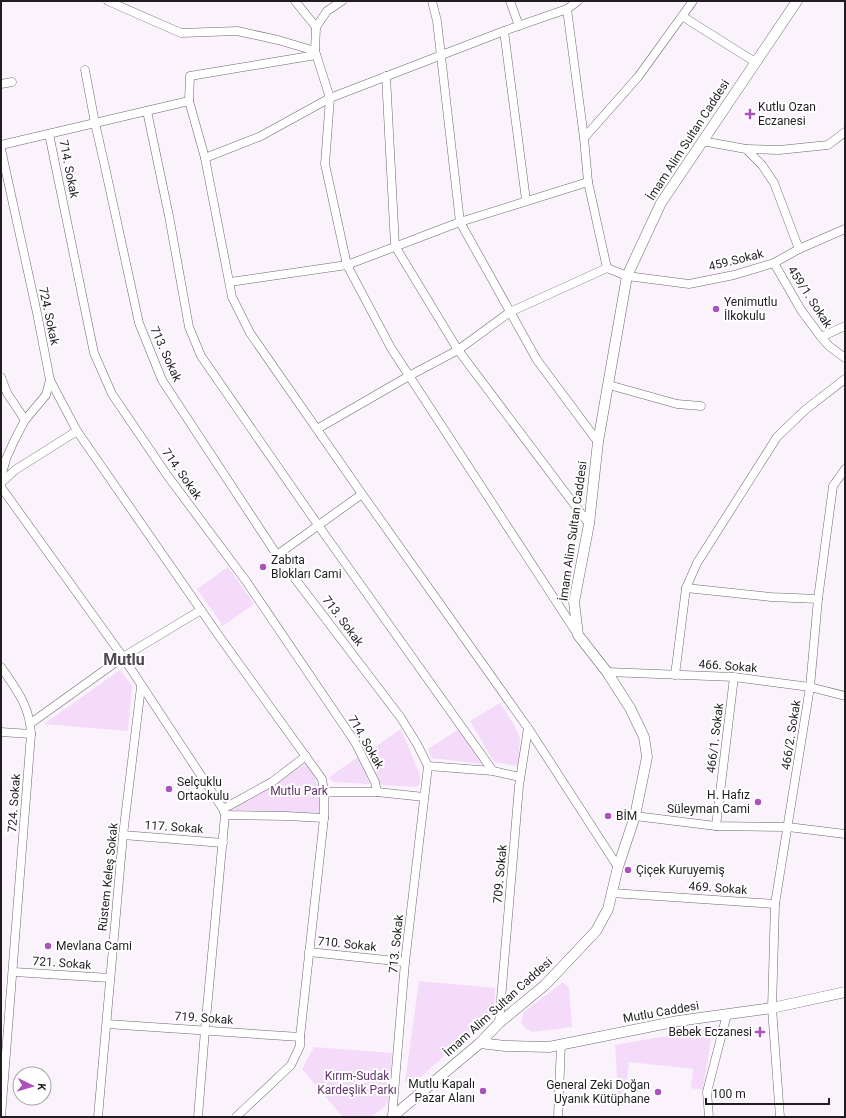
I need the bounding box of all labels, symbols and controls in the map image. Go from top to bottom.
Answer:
street label: İmam Alim Sultan Caddesi [643,76,732,203]
place label: Kutlu Ozan Eczanesi [758,100,816,128]
marker: Kutlu Ozan Eczanesi [745,109,755,119]
street label: 714. Sokak [56,139,82,200]
street label: 459.Sokak [707,246,766,274]
street label: 459/1. Sokak [785,264,836,331]
street label: 724. Sokak [36,286,62,347]
place label: Yenimutlu İlkokulu [724,295,777,323]
marker: Yenimutlu İlkokulu [711,304,721,314]
street label: 713. Sokak [148,324,185,385]
street label: 714. Sokak [159,446,205,503]
street label: İmam Alim Sultan Caddesi [555,460,590,602]
place label: Zabıta Blokları Cami [271,553,342,581]
marker: Zabıta Blokları Cami [258,562,268,572]
street label: 713. Sokak [320,593,367,650]
district label: Mutlu [103,650,145,669]
street label: 466. Sokak [698,657,759,675]
street label: 466/2. Sokak [779,698,804,771]
street label: 466/1. Sokak [704,701,726,774]
street label: 714. Sokak [345,713,387,772]
street label: 724. Sokak [5,772,23,833]
place label: Selçuklu Ortaokulu [177,775,229,803]
marker: Selçuklu Ortaokulu [164,784,174,794]
park label: Mutlu Park [270,784,329,798]
place label: H. Hafız Süleyman Cami [667,788,750,816]
marker: H. Hafız Süleyman Cami [753,797,763,807]
place label: BİM [616,808,637,823]
marker: BİM [603,811,613,821]
street label: 117. Sokak [144,818,205,836]
street label: Rüstem Keleş Sokak [95,821,121,932]
street label: 709. Sokak [490,843,510,904]
place label: Çiçek Kuruyemiş [636,863,725,877]
marker: Çiçek Kuruyemiş [623,865,633,875]
street label: 469. Sokak [688,879,749,897]
street label: 713. Sokak [386,913,406,974]
street label: 710. Sokak [317,934,378,954]
place label: Mevlana Cami [56,939,132,953]
marker: Mevlana Cami [43,941,53,951]
street label: 721. Sokak [32,954,93,972]
street label: İmam Alim Sultan Caddesi [440,954,555,1059]
street label: Mutlu Caddesi [622,998,700,1026]
street label: 719. Sokak [174,1009,235,1027]
place label: Bebek Eczanesi [668,1025,752,1039]
marker: Bebek Eczanesi [755,1027,765,1037]
north arrow [12,1066,52,1106]
park label: Kırım-Sudak Kardeşlik Parkı [317,1069,397,1097]
place label: Mutlu Kapalı Pazar Alanı [408,1077,475,1105]
place label: General Zeki Doğan Uyanık Kütüphane [546,1078,650,1106]
scale bar [706,1080,829,1106]
text: K [35,1083,48,1092]
marker: Mutlu Kapalı Pazar Alanı [478,1086,488,1096]
marker: General Zeki Doğan Uyanık Kütüphane [653,1087,663,1097]
text: 100 m [712,1087,746,1101]

